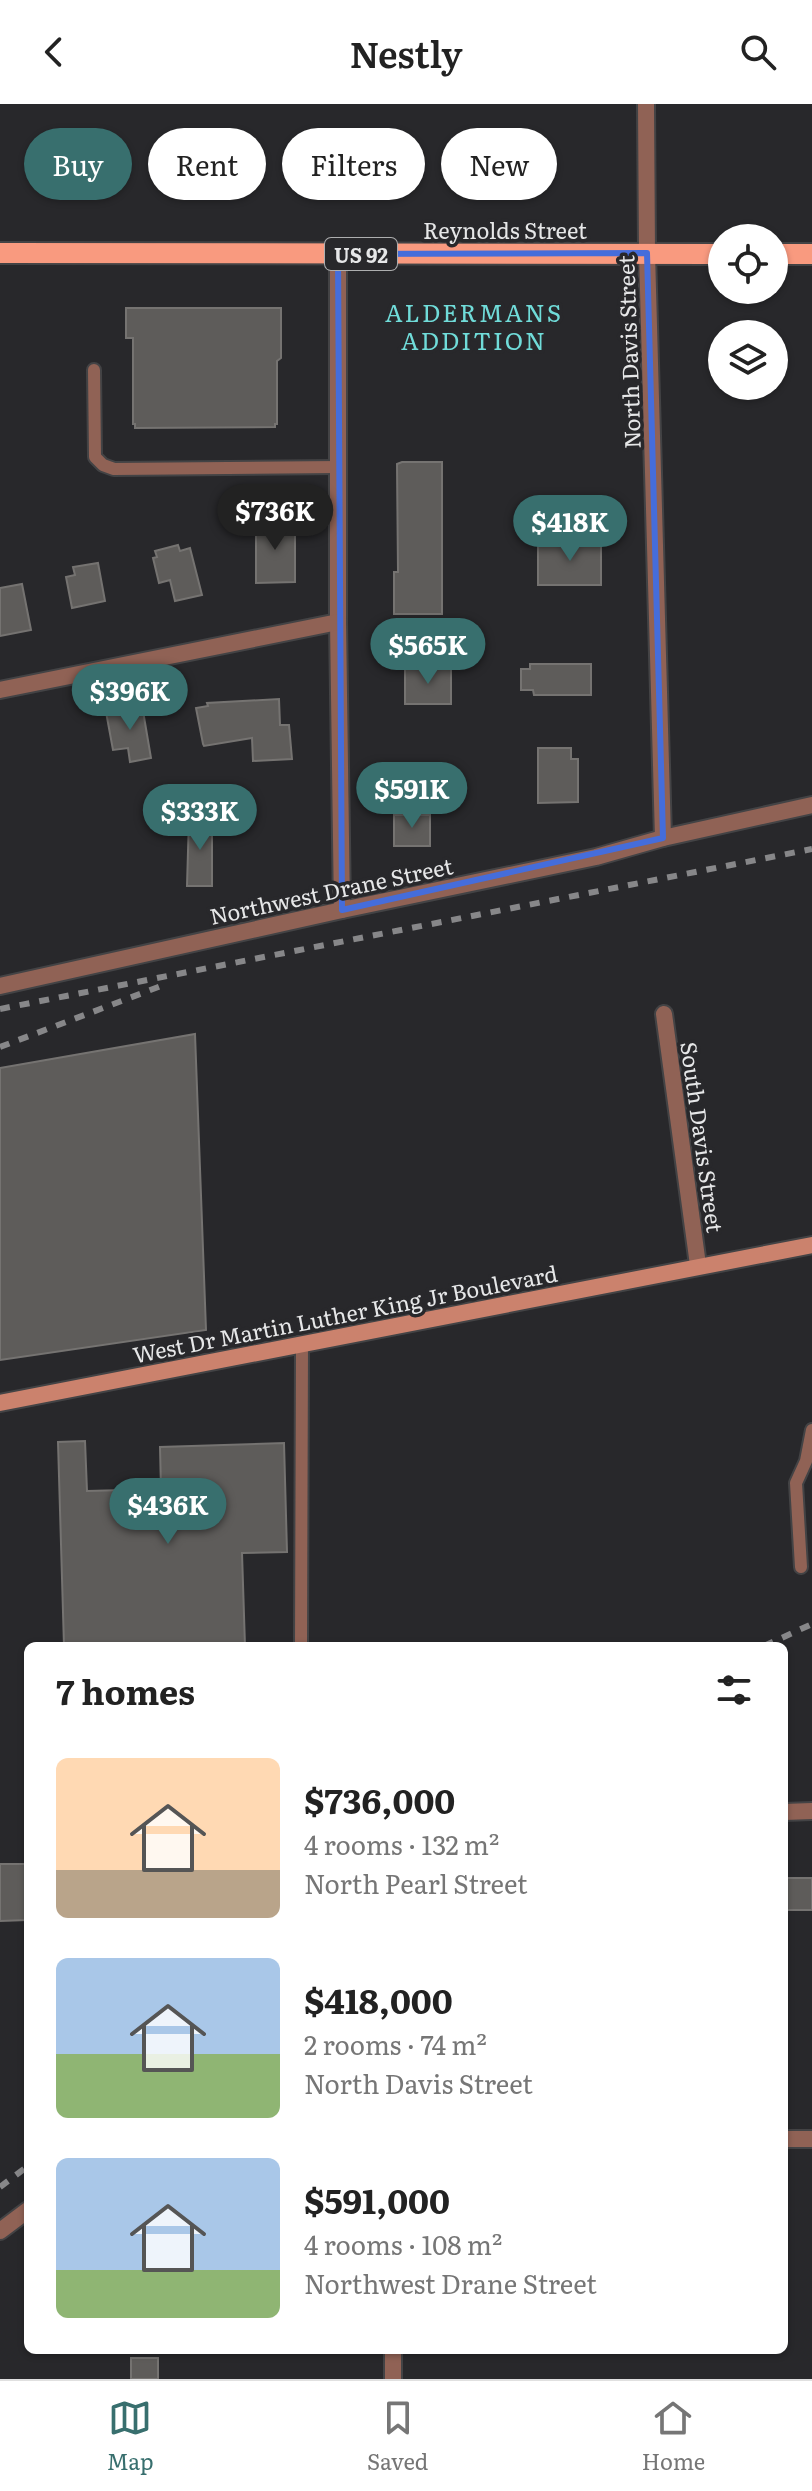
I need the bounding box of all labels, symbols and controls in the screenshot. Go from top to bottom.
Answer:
text: Nestly [349,26,463,79]
icon: back [32,30,76,74]
icon: search [736,30,780,74]
chip: Buy [24,128,132,200]
chip: Rent [148,128,266,200]
chip: Filters [282,128,425,200]
chip: New [441,128,557,200]
street label: Reynolds Street [423,213,587,246]
map controls [708,224,788,400]
button: locate [708,224,788,304]
road number: US 92 [325,238,397,270]
street label: North Davis Street [608,255,648,449]
district label: ALDERMANS ADDITION [385,294,563,357]
button: layers [708,320,788,400]
pin: $736K [219,484,331,552]
text: $736K [235,490,315,529]
pin: $418K [514,495,626,563]
text: $418K [531,501,609,540]
pin: $565K [372,618,484,686]
text: $565K [388,624,468,663]
pin: $396K [74,664,186,732]
text: $396K [90,670,170,709]
pin: $591K [356,762,468,830]
text: $591K [374,768,450,807]
pin: $333K [144,784,256,852]
text: $333K [161,790,239,829]
street label: Northwest Drane Street [206,848,456,932]
street label: South Davis Street [673,1039,733,1235]
street label: West Dr Martin Luther King Jr Boulevard [130,1256,560,1370]
pin: $436K [112,1478,224,1546]
text: $436K [127,1484,209,1523]
text: 7 homes [56,1665,195,1715]
icon: filters [712,1668,756,1712]
text: $736,000 [304,1774,455,1824]
icon: home [120,1790,216,1886]
text: 4 rooms · 132 m² [304,1824,499,1863]
text: North Pearl Street [304,1863,528,1902]
text: $418,000 [304,1974,453,2024]
icon: home [120,1990,216,2086]
text: 2 rooms · 74 m² [304,2024,487,2063]
text: North Davis Street [304,2063,533,2102]
text: $591,000 [304,2174,450,2224]
icon: home [120,2190,216,2286]
text: 4 rooms · 108 m² [304,2224,502,2263]
text: Northwest Drane Street [304,2263,597,2302]
tab: Map [107,2396,154,2477]
tab: Saved [367,2396,428,2477]
tab: Home [642,2396,705,2477]

